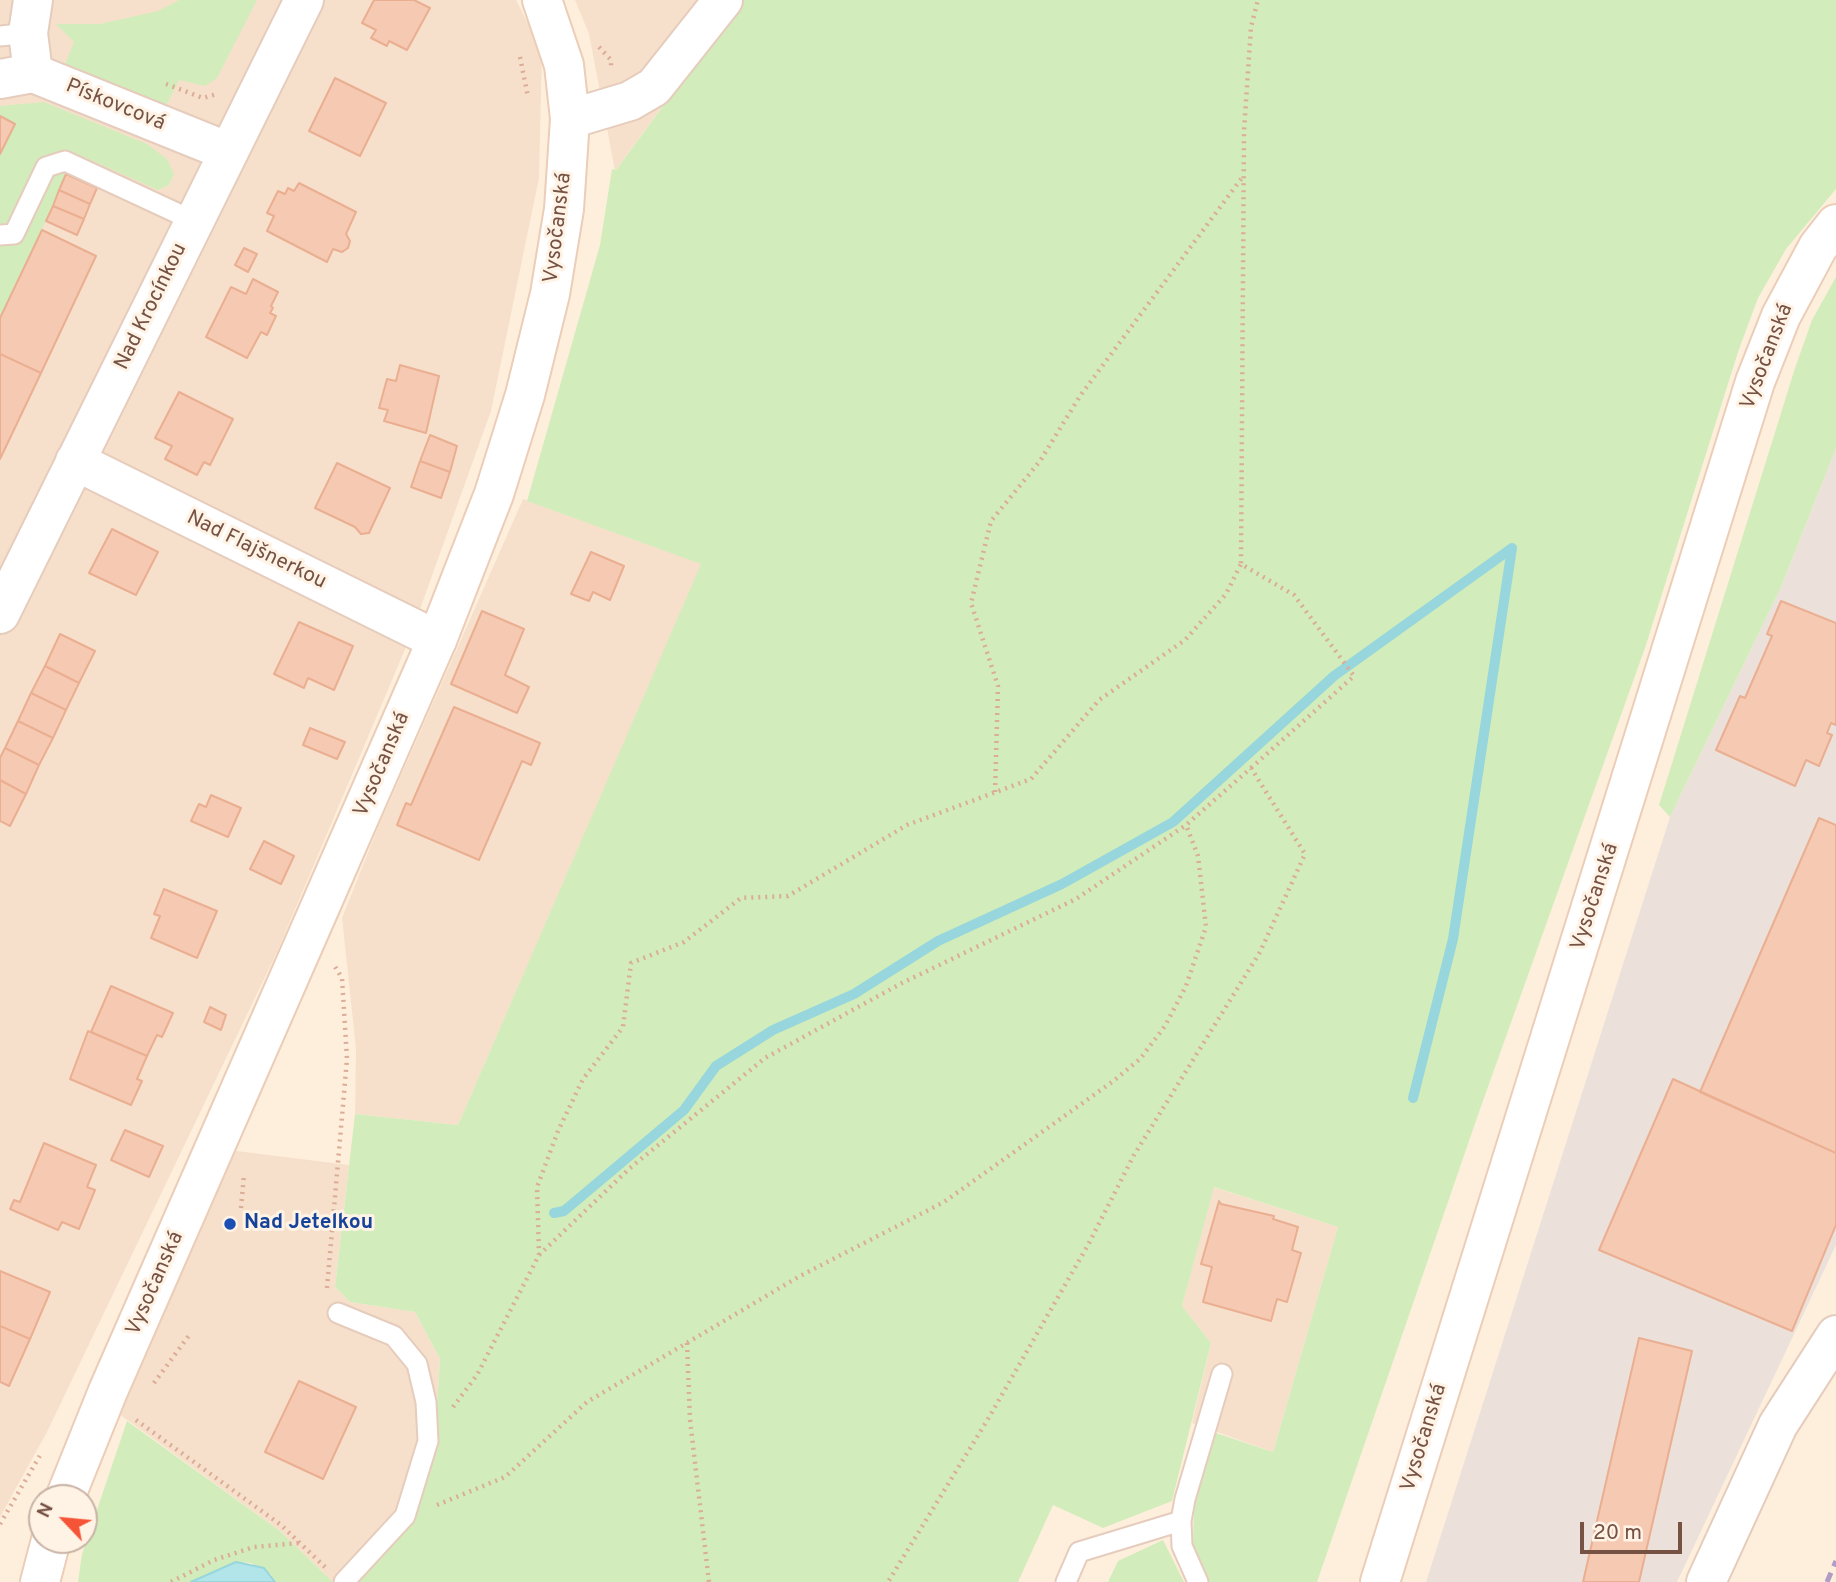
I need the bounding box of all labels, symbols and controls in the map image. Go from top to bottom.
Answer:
street label: Pískovcová [61,75,169,137]
street label: Vysočanská [540,171,578,285]
street label: Nad Krocínkou [111,240,193,374]
street label: Vysočanská [1736,301,1800,413]
street label: Nad Flajšnerkou [182,506,330,596]
street label: Vysočanská [350,709,416,821]
street label: Vysočanská [1567,840,1625,954]
place label: Nad Jetelkou [244,1211,373,1237]
marker: Nad Jetelkou [222,1216,238,1232]
street label: Vysočanská [122,1228,190,1340]
street label: Vysočanská [1397,1381,1453,1495]
north arrow [28,1484,98,1554]
text: N [32,1499,60,1522]
scale bar [1584,1508,1686,1552]
text: 20 m [1593,1520,1642,1547]

